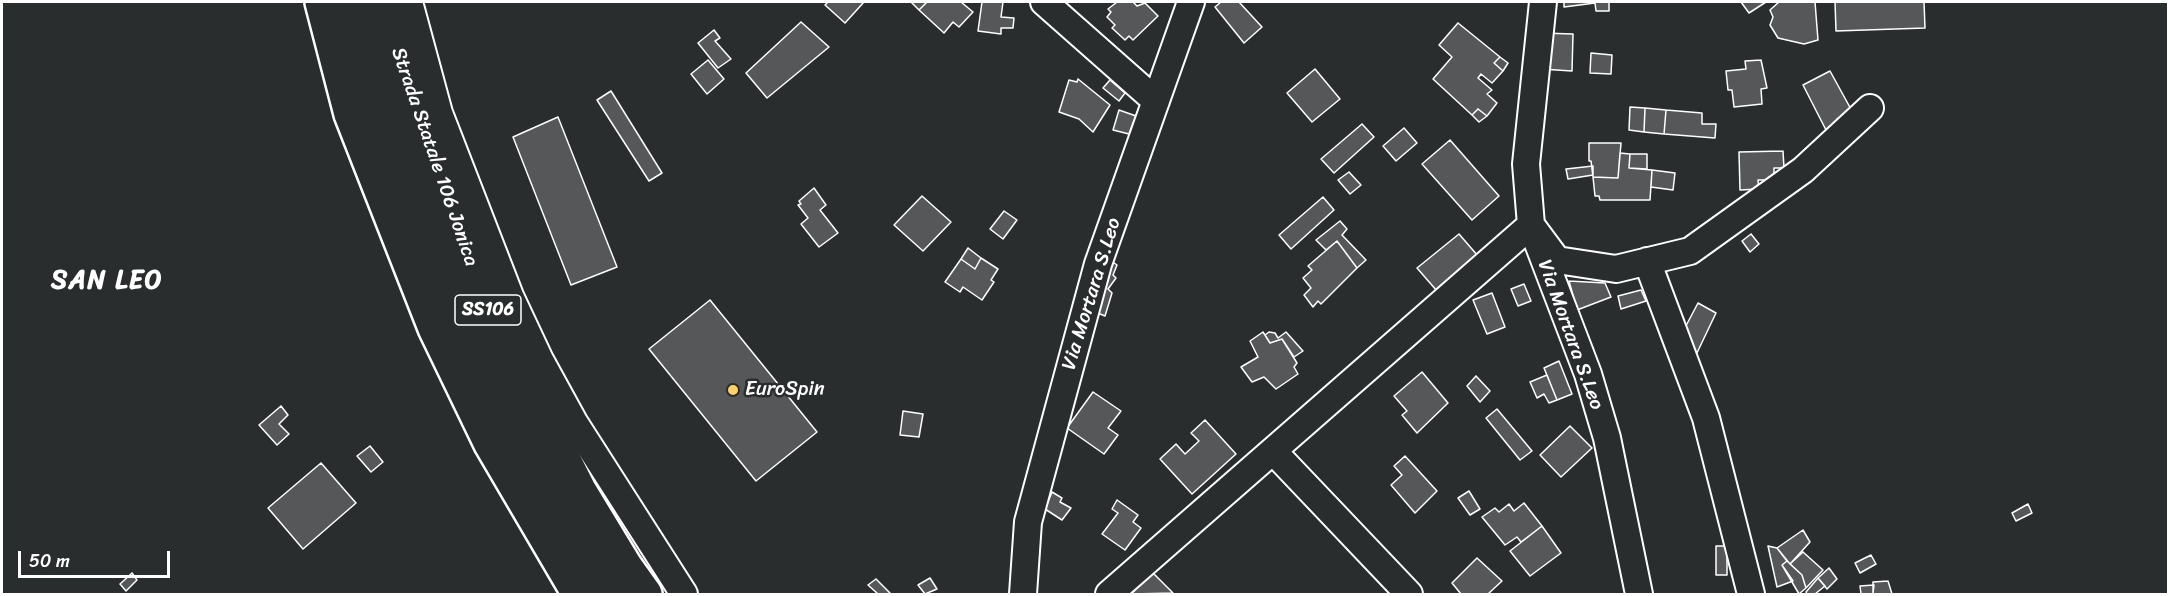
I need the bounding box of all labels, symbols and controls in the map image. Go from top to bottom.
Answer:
street label: Strada Statale 106 Jonica [385,45,483,269]
street label: Via Mortara S.Leo [1057,215,1127,373]
street label: Via Mortara S.Leo [1532,257,1608,413]
district label: SAN LEO [51,265,163,297]
road number: SS106 [455,295,521,325]
place label: EuroSpin [745,378,825,402]
marker: EuroSpin [726,383,740,397]
scale bar [21,539,172,577]
text: 50 m [29,545,70,577]

